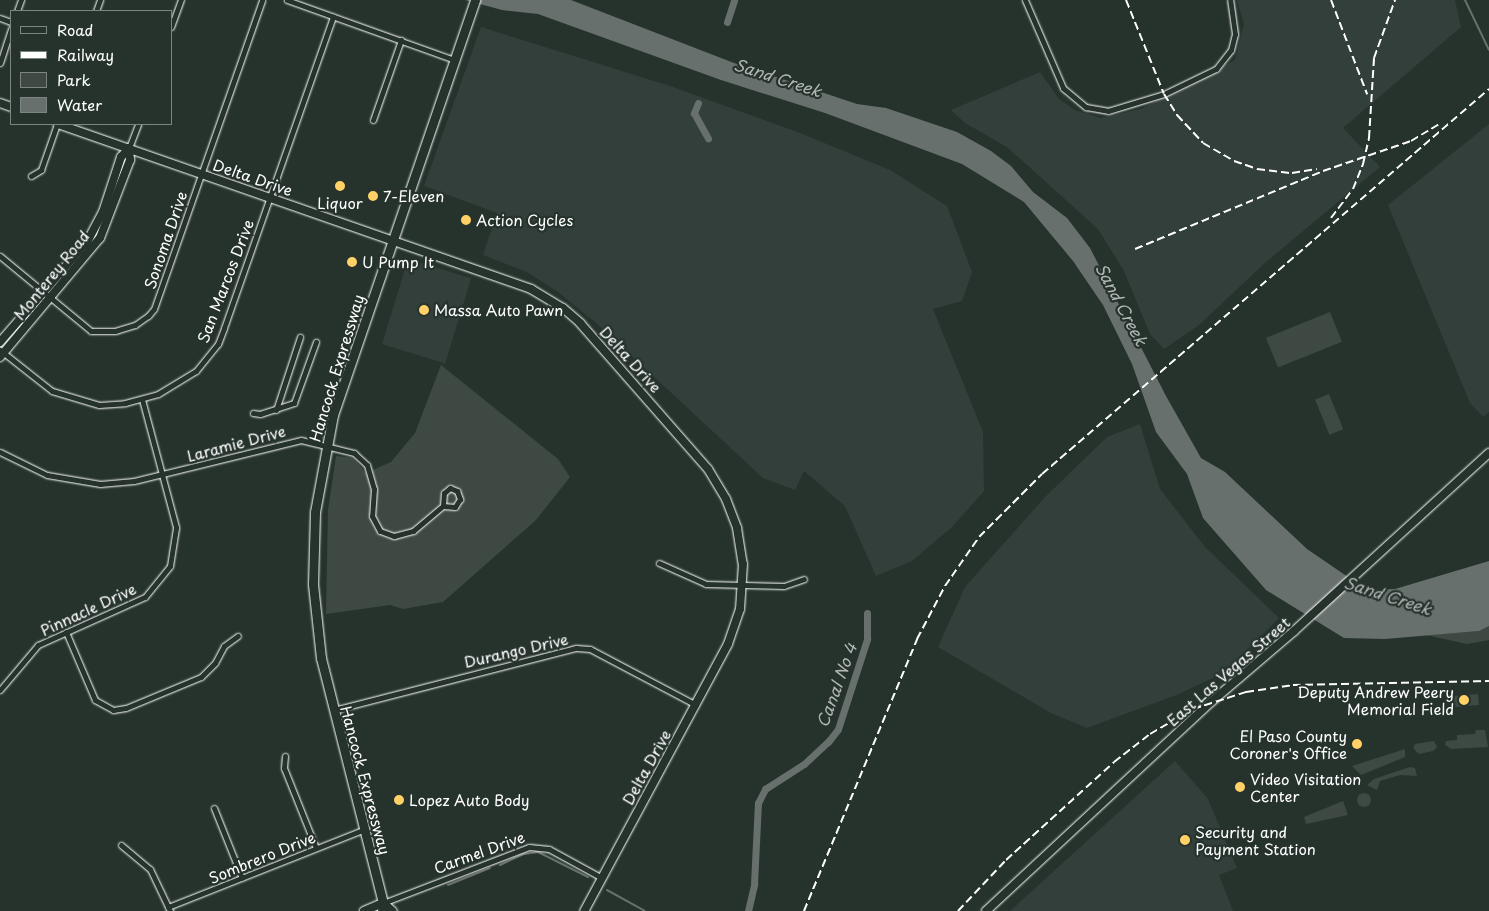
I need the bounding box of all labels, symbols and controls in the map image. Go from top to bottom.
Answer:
legend [10,10,172,125]
text: Road [57,18,93,41]
text: Railway [57,43,114,66]
water label: Sand Creek [731,54,825,100]
text: Park [57,68,91,91]
text: Water [57,93,102,116]
street label: Delta Drive [211,155,295,199]
marker: Liquor [334,180,346,192]
place label: 7-Eleven [383,187,444,205]
street label: Sonoma Drive [140,189,190,291]
marker: 7-Eleven [367,190,379,202]
place label: Liquor [317,194,363,212]
place label: Action Cycles [476,211,574,229]
marker: Action Cycles [460,214,472,226]
street label: San Marcos Drive [193,217,257,345]
street label: Monterey Road [9,226,93,324]
place label: U Pump It [362,253,435,271]
marker: U Pump It [346,256,358,268]
water label: Sand Creek [1092,259,1152,349]
street label: Hancock Expressway [305,293,367,443]
place label: Massa Auto Pawn [434,301,564,319]
marker: Massa Auto Pawn [418,304,430,316]
street label: Delta Drive [597,322,665,396]
street label: Laramie Drive [185,421,287,465]
water label: Sand Creek [1341,572,1435,618]
street label: Pinnacle Drive [37,579,139,639]
street label: East Las Vegas Street [1163,613,1293,729]
street label: Durango Drive [462,629,570,671]
water label: Canal No 4 [812,640,860,730]
place label: Deputy Andrew Peery Memorial Field [1294,682,1454,717]
marker: Deputy Andrew Peery Memorial Field [1458,694,1470,706]
street label: Hancock Expressway [338,704,394,856]
street label: Delta Drive [618,726,674,808]
place label: El Paso County Coroner's Office [1229,726,1347,761]
marker: El Paso County Coroner's Office [1351,738,1363,750]
place label: Video Visitation Center [1250,769,1362,804]
marker: Video Visitation Center [1234,781,1246,793]
place label: Lopez Auto Body [409,791,530,809]
marker: Lopez Auto Body [393,794,405,806]
place label: Security and Payment Station [1195,822,1315,857]
street label: Sombrero Drive [206,827,318,887]
street label: Carmel Drive [431,827,527,877]
marker: Security and Payment Station [1179,834,1191,846]

